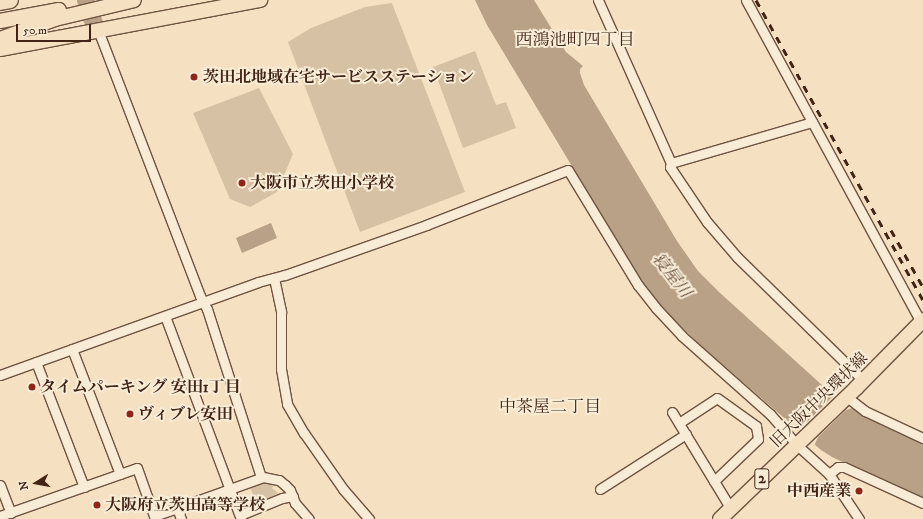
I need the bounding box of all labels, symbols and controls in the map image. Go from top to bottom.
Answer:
scale bar [18,16,93,42]
text: 50 m [23,23,47,38]
district label: 西鴻池町四丁目 [516,31,634,51]
place label: 茨田北地域在宅サービスステーション [203,67,475,87]
marker: 茨田北地域在宅サービスステーション [188,71,200,83]
place label: 大阪市立茨田小学校 [250,173,394,193]
marker: 大阪市立茨田小学校 [237,178,247,188]
water label: 寝屋川 [647,250,695,302]
street label: 旧大阪中央環状線 [766,349,872,451]
place label: タイムパーキング 安田1丁目 [40,377,241,397]
marker: タイムパーキング 安田1丁目 [27,382,37,392]
district label: 中茶屋二丁目 [499,398,601,418]
place label: ヴィブレ安田 [138,404,234,424]
marker: ヴィブレ安田 [125,409,135,419]
north arrow [16,463,56,503]
road number: 2 [754,466,770,492]
text: N [16,480,32,491]
place label: 中西産業 [787,481,851,501]
marker: 中西産業 [854,486,864,496]
place label: 大阪府立茨田高等学校 [105,495,265,515]
marker: 大阪府立茨田高等学校 [92,500,102,510]

